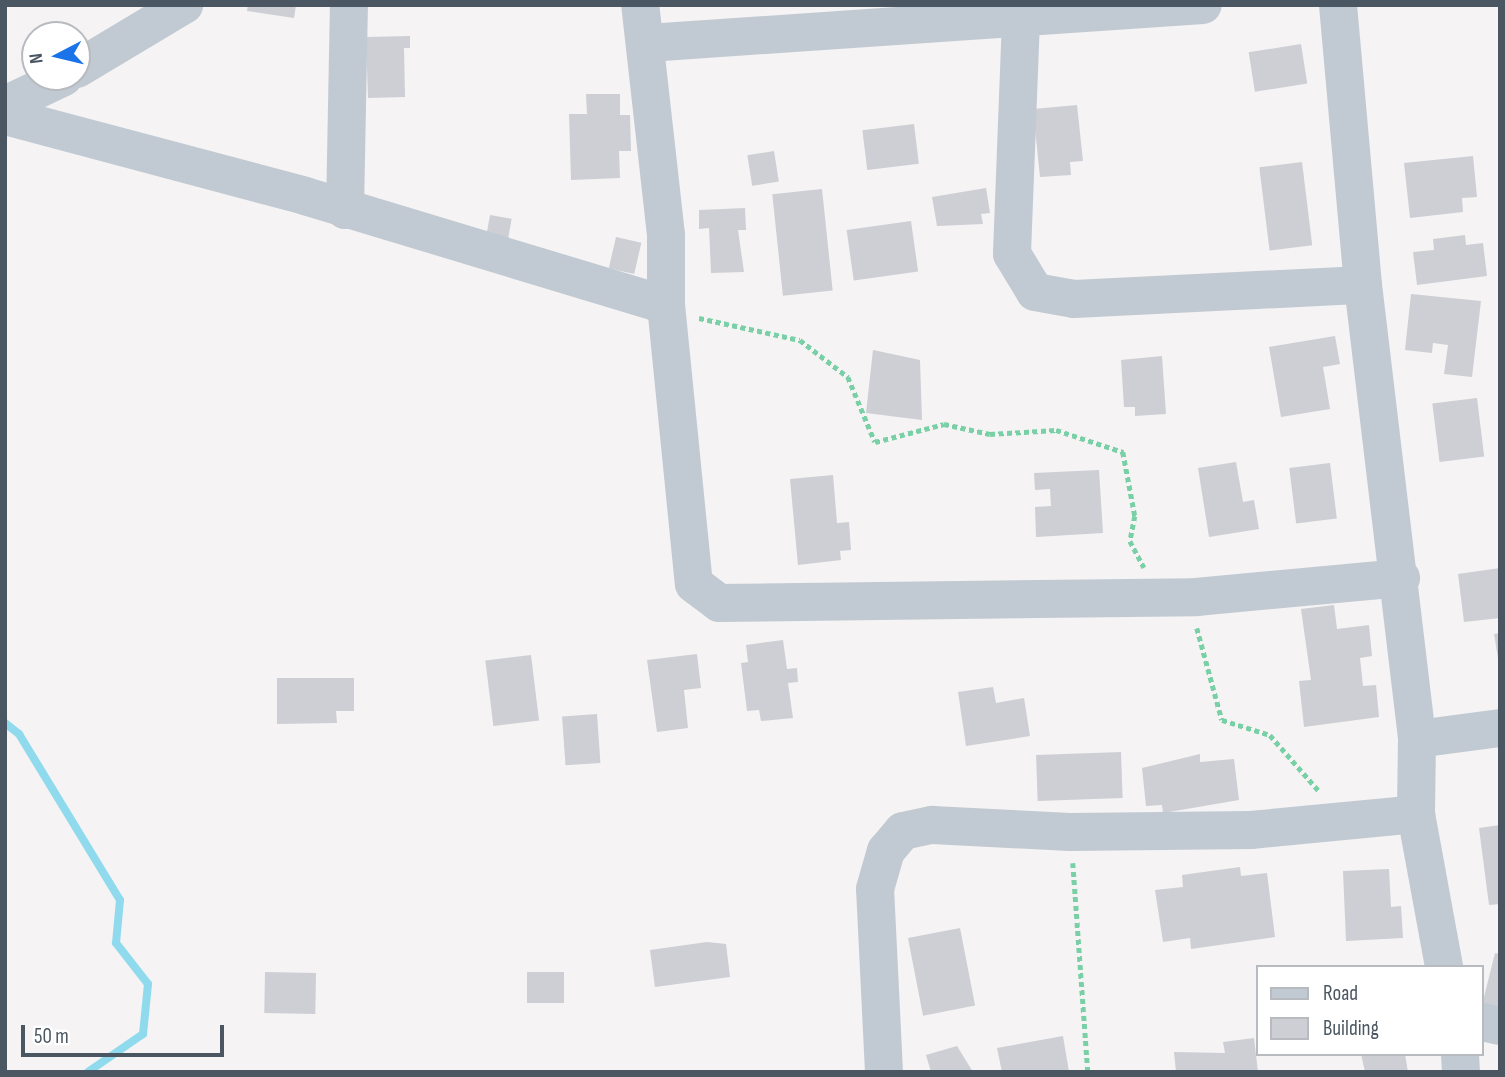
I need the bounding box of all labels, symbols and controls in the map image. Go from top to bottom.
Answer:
north arrow [21,21,91,91]
text: N [25,52,49,65]
legend [1256,965,1484,1056]
text: Road [1323,981,1358,1006]
scale bar [24,1010,228,1054]
text: Building [1323,1016,1379,1041]
text: 50 m [34,1024,69,1049]

